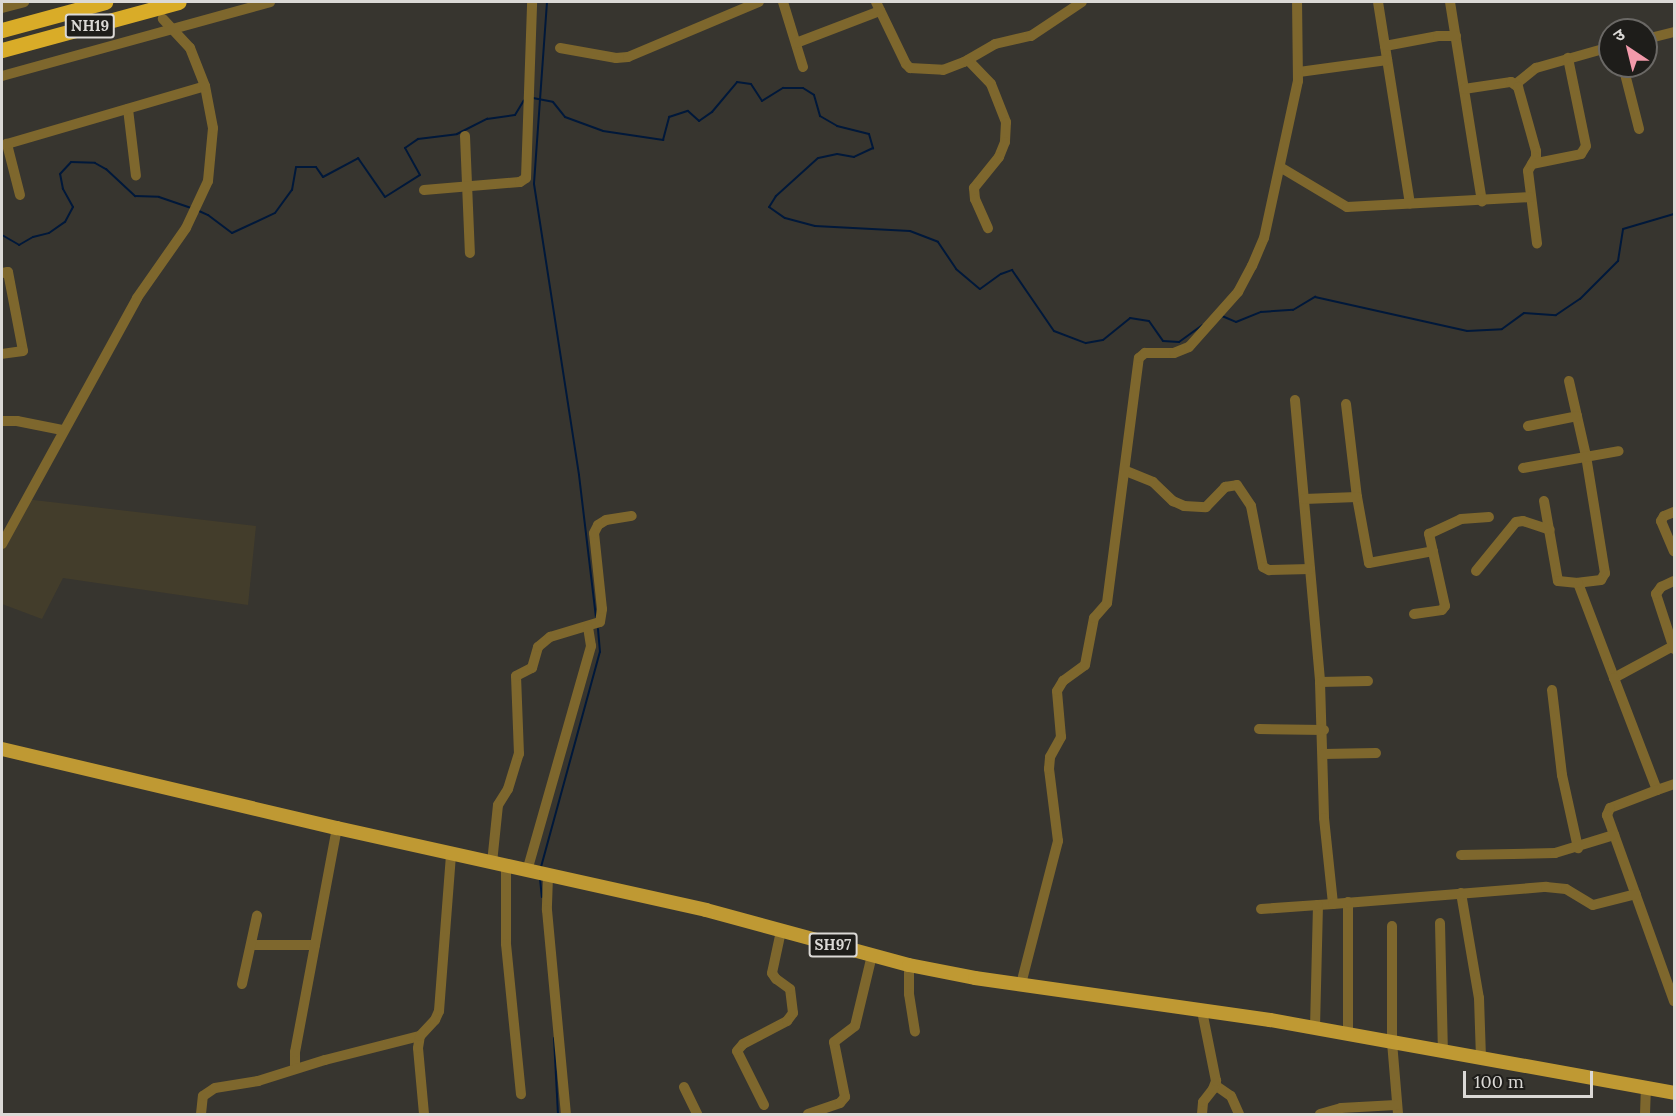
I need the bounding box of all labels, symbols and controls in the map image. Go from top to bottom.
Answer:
road number: NH19 [64,14,116,38]
north arrow [1598,18,1658,78]
text: उ [1609,24,1628,46]
road number: SH97 [808,933,858,957]
scale bar [1466,1059,1596,1097]
text: 100 m [1474,1070,1524,1093]

